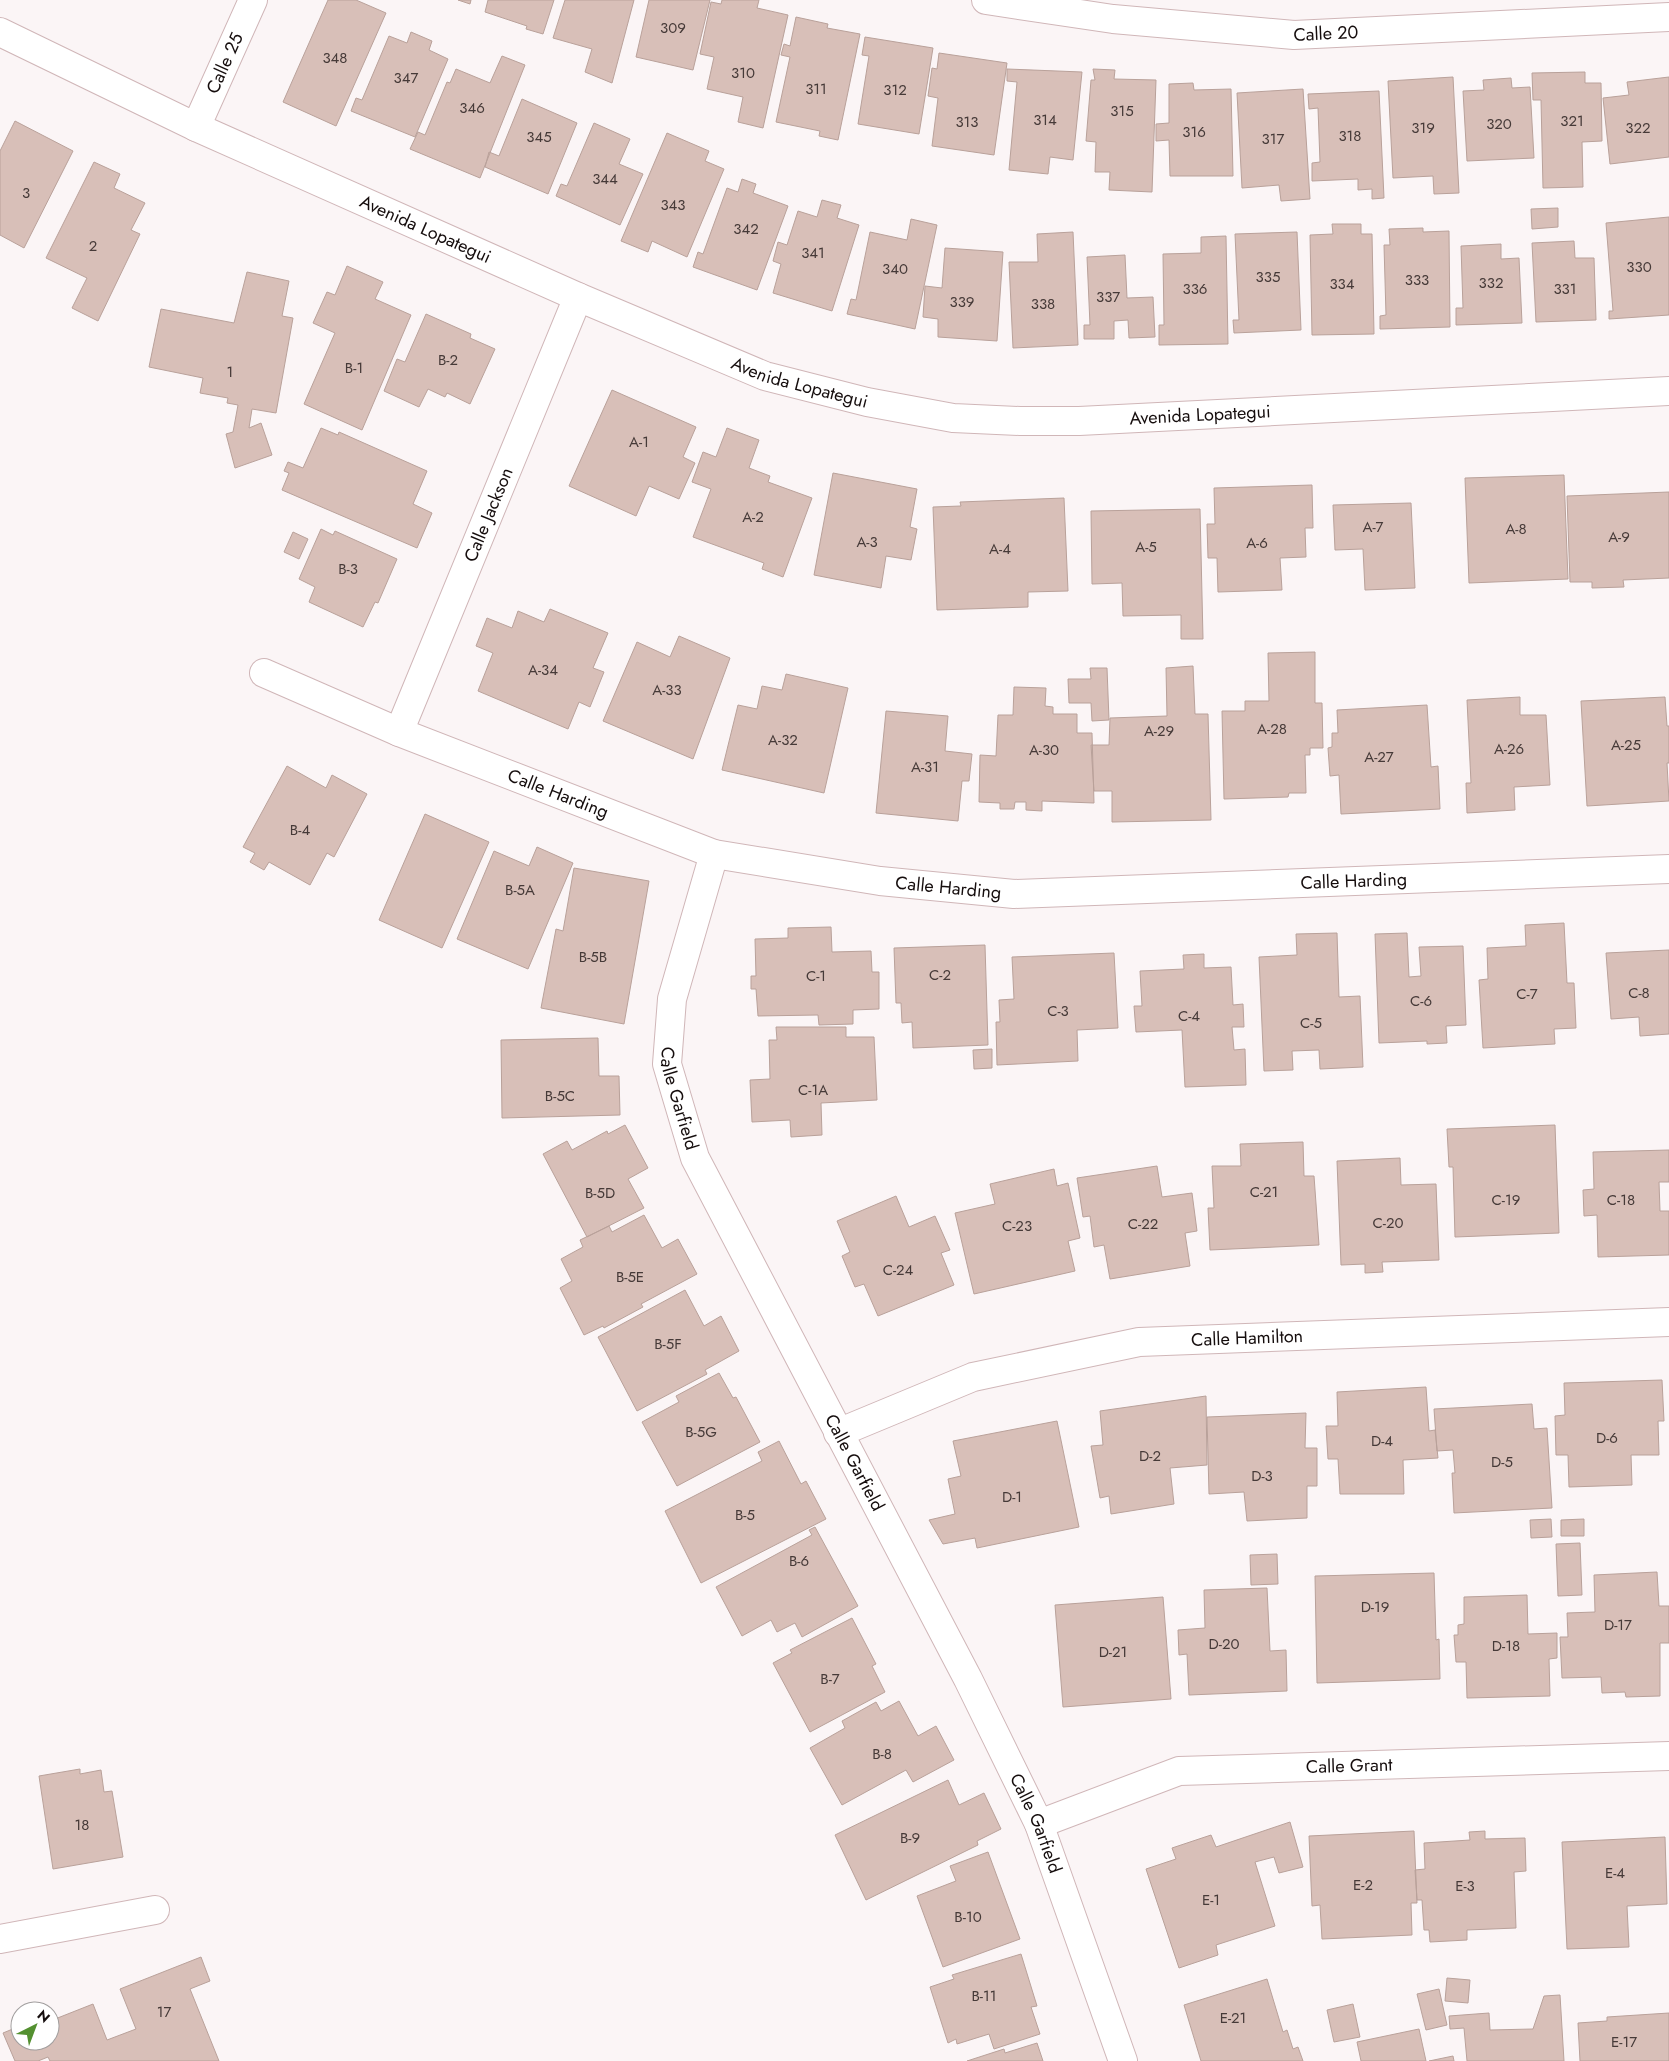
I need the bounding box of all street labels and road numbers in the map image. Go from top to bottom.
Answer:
street label: Calle 20 [1293,19,1359,48]
street label: Calle 25 [200,28,250,98]
street label: Avenida Lopategui [356,189,495,270]
street label: Avenida Lopategui [727,350,871,415]
street label: Avenida Lopategui [1129,398,1271,431]
street label: Calle Jackson [457,463,519,566]
street label: Calle Harding [504,762,612,825]
street label: Calle Harding [1300,866,1407,896]
street label: Calle Harding [894,870,1003,906]
street label: Calle Garfield [654,1046,705,1153]
street label: Calle Hamilton [1191,1323,1304,1353]
street label: Calle Garfield [818,1409,891,1516]
street label: Calle Grant [1306,1751,1394,1780]
street label: Calle Garfield [1003,1769,1068,1877]

